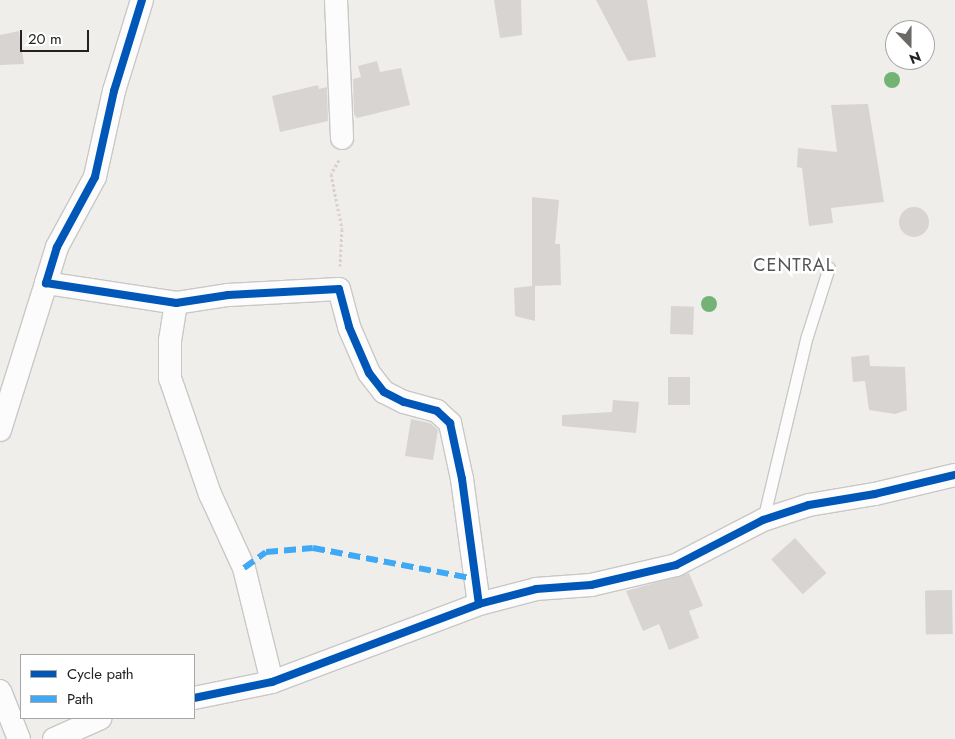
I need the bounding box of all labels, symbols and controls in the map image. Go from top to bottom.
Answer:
scale bar [22,20,91,52]
north arrow [885,20,935,70]
text: 20 m [28,28,62,50]
text: N [906,47,924,69]
district label: CENTRAL [752,254,836,276]
legend [20,654,195,719]
text: Cycle path [67,663,134,685]
text: Path [67,688,93,710]

